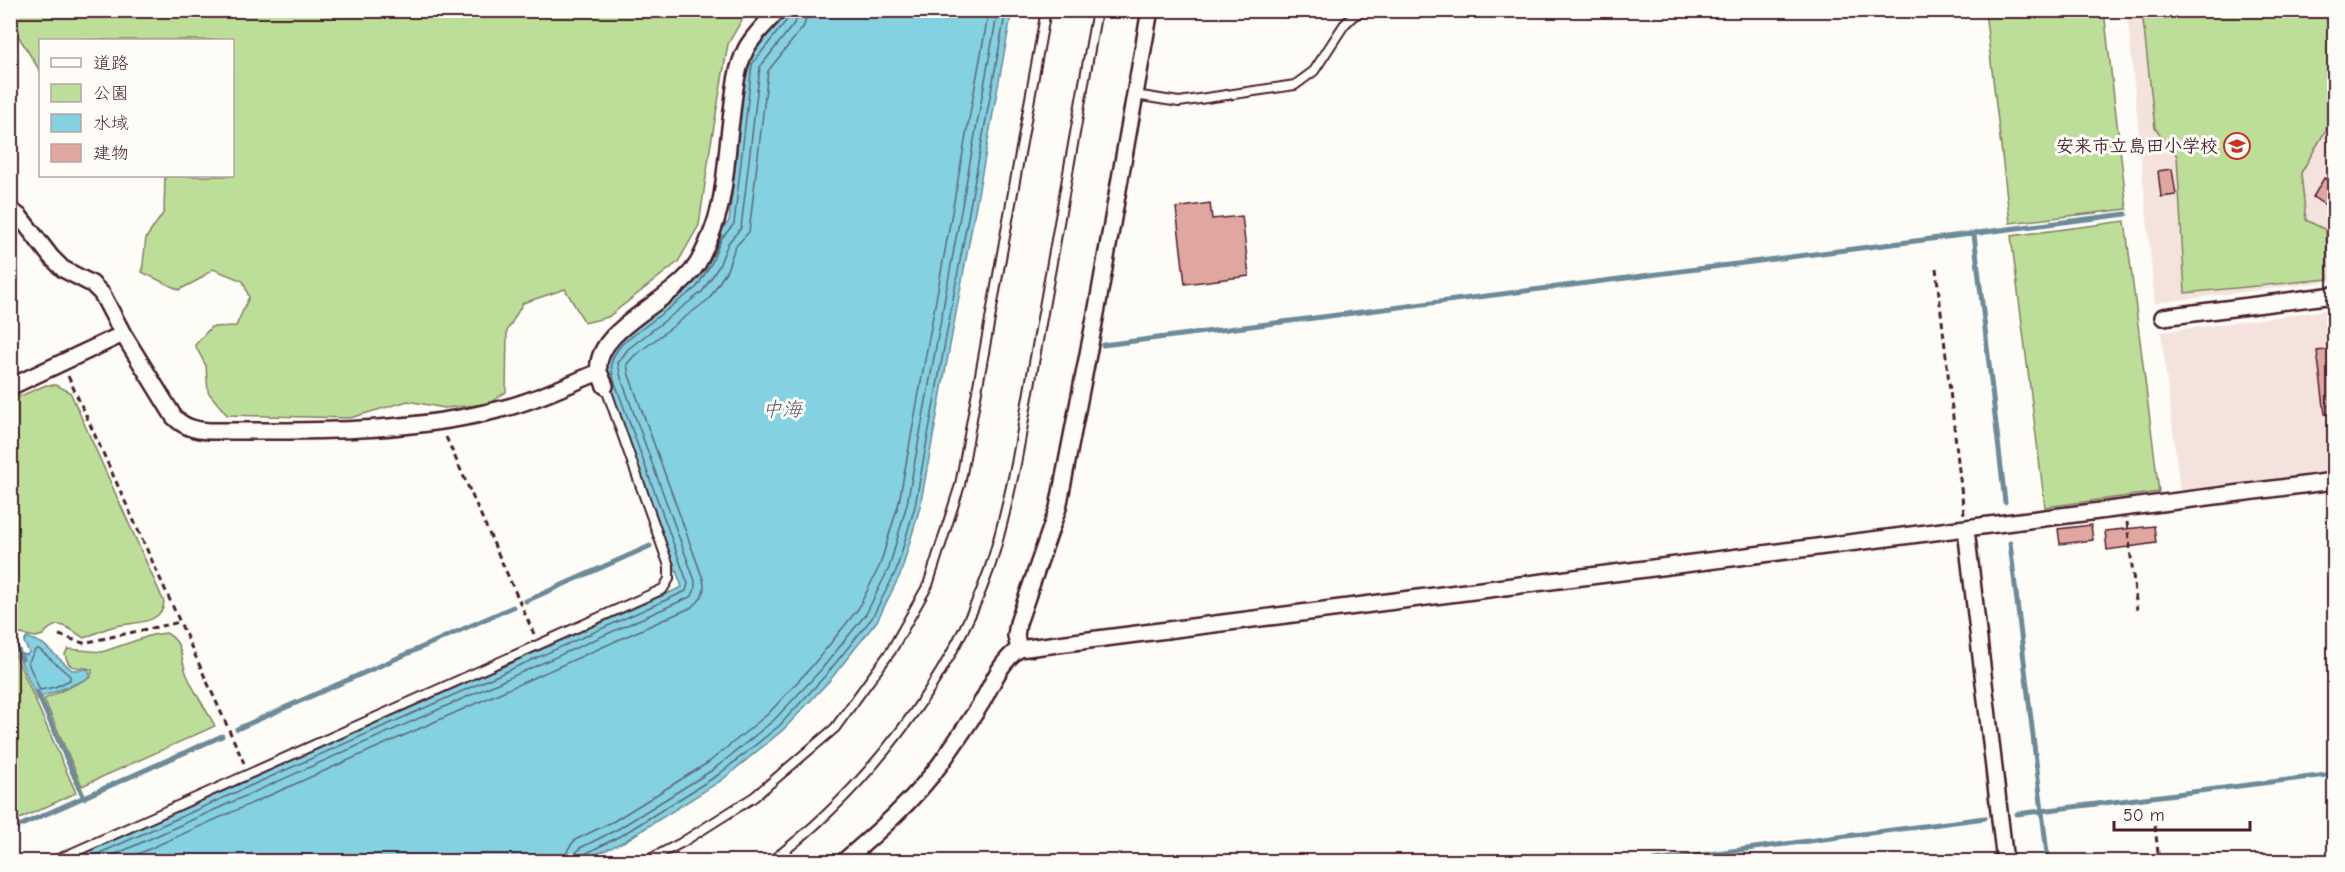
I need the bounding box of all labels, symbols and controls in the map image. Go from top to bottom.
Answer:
legend [39,39,234,177]
text: 道路 [93,53,129,74]
text: 公園 [93,83,129,104]
text: 水域 [93,113,129,134]
school or university icon: 安来市立島田小学校 [2222,131,2252,161]
place label: 安来市立島田小学校 [2056,136,2218,157]
text: 建物 [93,143,129,164]
water label: 中海 [762,398,804,421]
scale bar [2114,794,2250,832]
text: 50 m [2123,805,2165,826]

